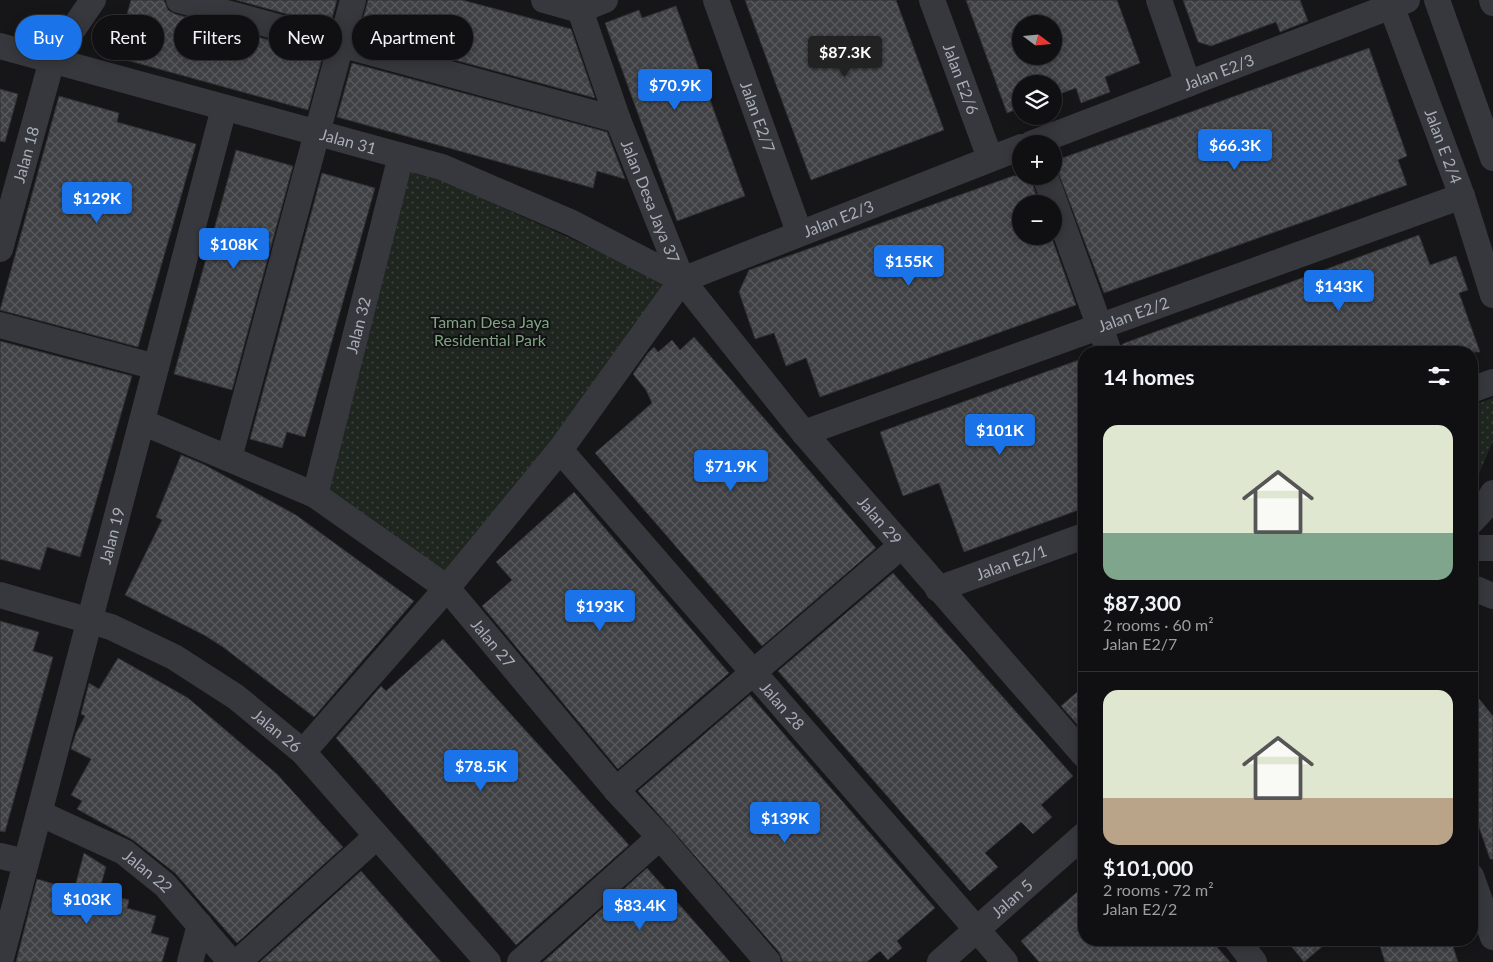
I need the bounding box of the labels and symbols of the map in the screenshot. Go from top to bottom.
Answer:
north arrow [1012,15,1062,65]
pin: $87.3K [804,36,886,78]
street label: Jalan E2/6 [940,41,983,117]
street label: Jalan E2/3 [1180,49,1257,94]
pin: $70.9K [634,68,716,111]
street label: Jalan E2/7 [737,78,780,155]
street label: Jalan E 2/4 [1421,106,1466,186]
street label: Jalan 18 [9,124,42,185]
street label: Jalan 31 [318,124,379,158]
pin: $66.3K [1194,128,1276,171]
street label: Jalan Desa Jaya 37 [618,137,684,266]
pin: $129K [62,182,132,224]
street label: Jalan E2/3 [800,196,876,241]
pin: $108K [199,228,269,270]
pin: $155K [874,244,944,287]
pin: $143K [1304,270,1374,312]
street label: Jalan E2/2 [1095,292,1171,335]
street label: Jalan 32 [341,295,374,356]
park label: Taman Desa Jaya Residential Park [431,312,549,349]
pin: $101K [965,414,1035,456]
pin: $71.9K [690,450,772,492]
street label: Jalan 29 [854,492,906,548]
street label: Jalan 19 [95,505,128,566]
street label: Jalan E2/1 [973,540,1049,584]
pin: $193K [565,590,635,632]
street label: Jalan 27 [468,614,519,671]
street label: Jalan 28 [757,678,809,734]
street label: Jalan 26 [249,705,306,756]
pin: $78.5K [440,750,522,792]
pin: $139K [750,802,820,844]
street label: Jalan 22 [120,845,177,896]
street label: Jalan 5 [987,875,1036,921]
pin: $103K [52,882,122,925]
pin: $83.4K [599,888,681,931]

